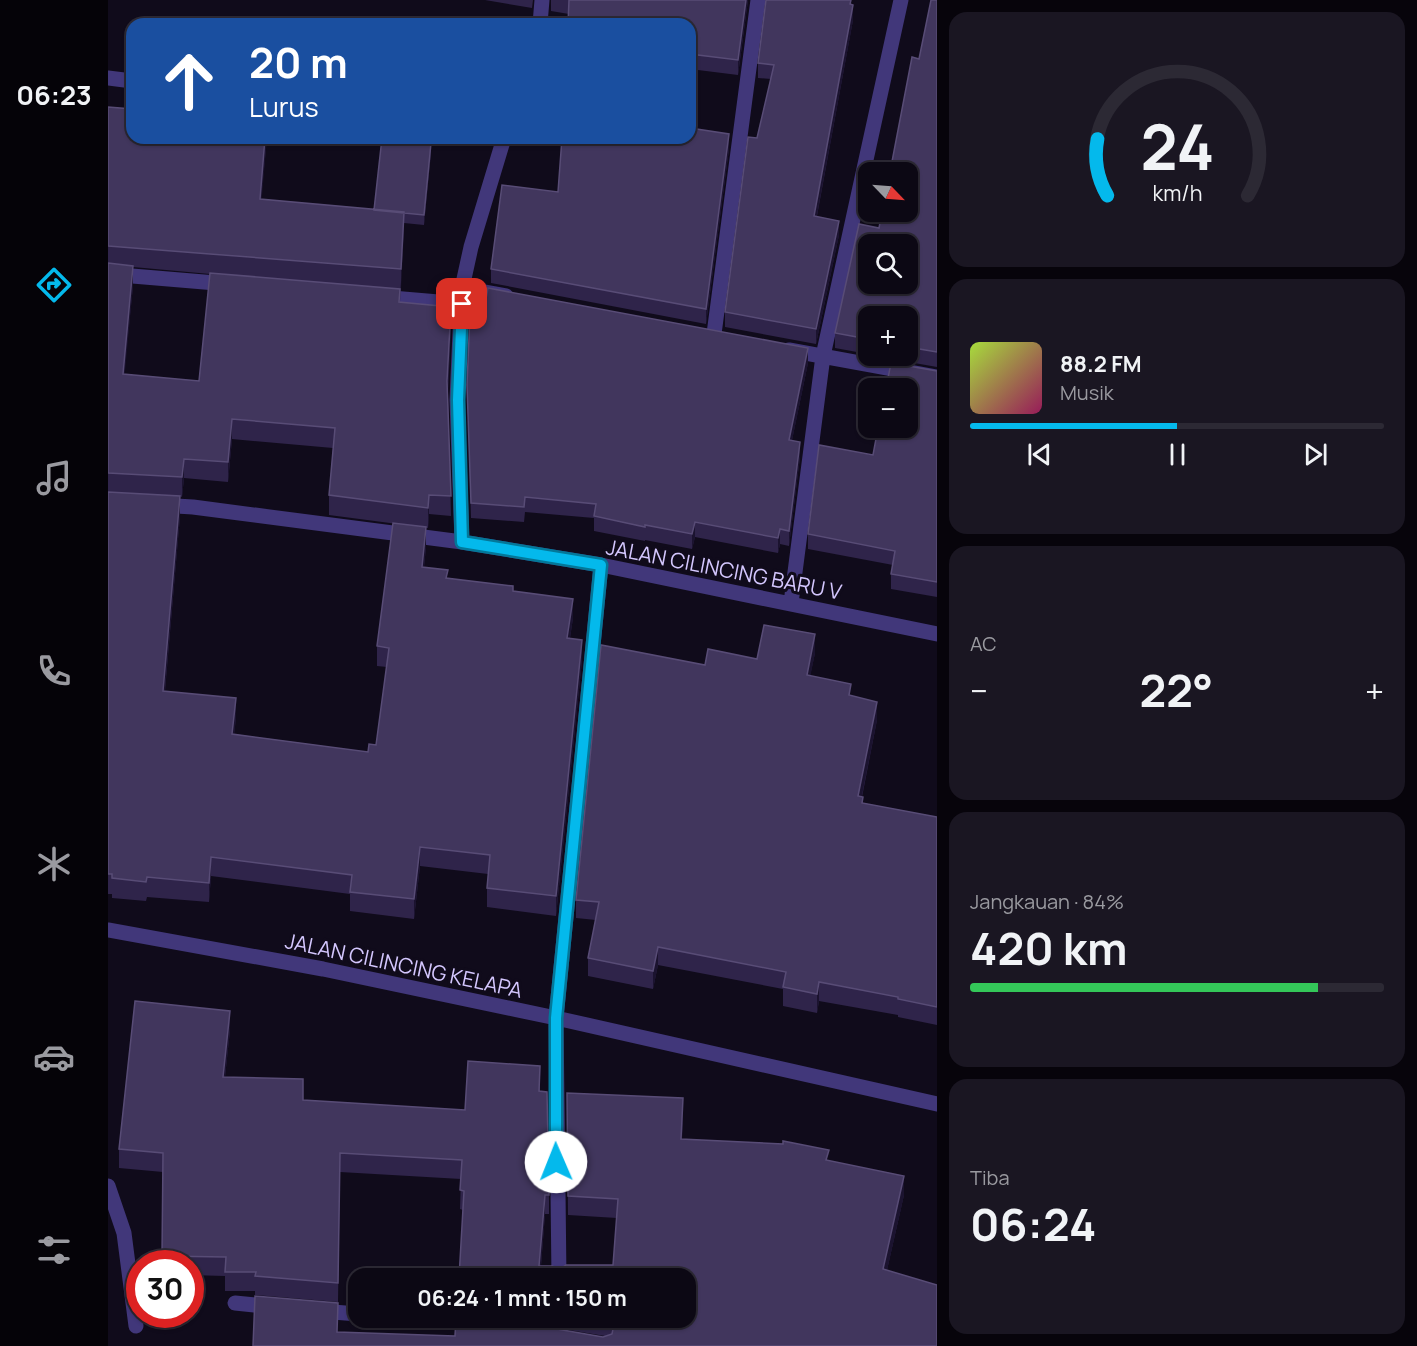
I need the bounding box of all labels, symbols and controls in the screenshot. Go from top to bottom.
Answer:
text: 20 m [249,33,348,91]
icon: ahead [150,42,228,120]
text: 06:23 [16,76,92,113]
text: Lurus [249,88,319,125]
text: 24 [1140,104,1214,190]
north arrow [858,162,918,222]
map controls [858,162,918,438]
text: km/h [1152,179,1202,208]
button: search [858,234,918,294]
icon: directions [33,264,75,306]
pin [436,278,487,329]
icon: arrive [445,287,478,320]
button: + [858,306,918,366]
text: 88.2 FM [1060,349,1141,379]
button: − [858,378,918,438]
text: Musik [1060,379,1114,406]
icon: previous [1023,438,1056,471]
icon: pause [1161,438,1194,471]
icon: next [1299,438,1332,471]
icon: music [33,457,75,499]
street label: JALAN CILINCING BARU V [604,532,845,606]
text: AC [970,630,997,657]
icon: phone [33,650,75,692]
text: 22° [1139,659,1213,721]
text: − [970,668,988,713]
text: + [1365,668,1384,713]
icon: climate [33,843,75,885]
text: Jangkauan · 84% [970,888,1124,915]
text: 420 km [970,917,1127,979]
street label: JALAN CILINCING KELAPA [283,926,525,1004]
icon: car [33,1036,75,1078]
position arrow [524,1130,588,1194]
text: Tiba [970,1164,1010,1191]
text: 06:24 [970,1193,1096,1255]
icon: filters [33,1229,75,1271]
speed limit sign: 30 [126,1250,204,1328]
text: 06:24 · 1 mnt · 150 m [417,1283,627,1313]

